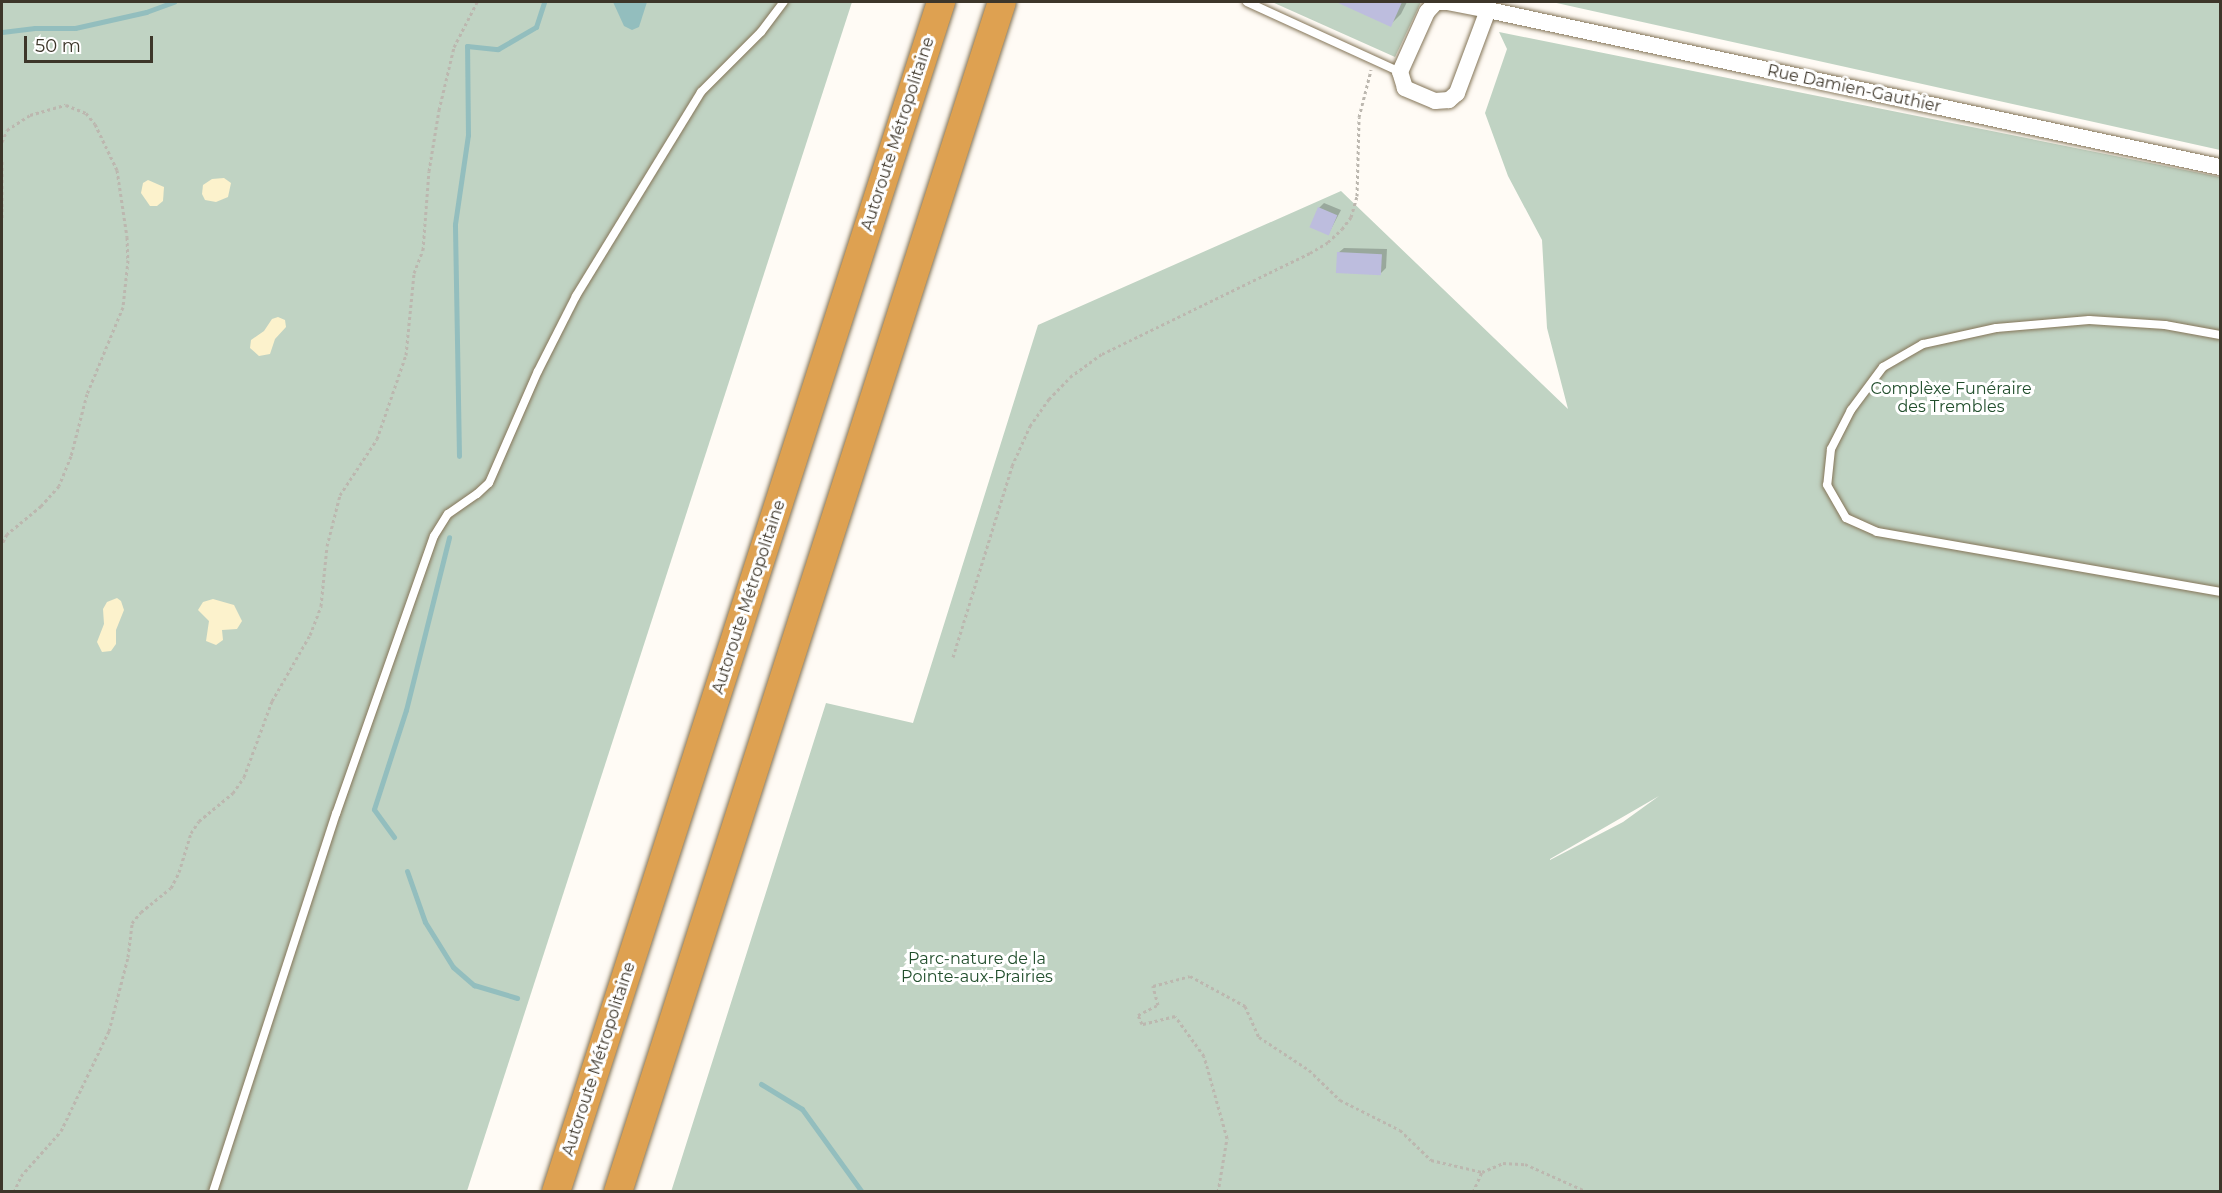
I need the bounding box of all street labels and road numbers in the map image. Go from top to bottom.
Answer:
street label: Autoroute Métropolitaine [858,35,938,233]
street label: Rue Damien-Gauthier [1765,61,1943,117]
street label: Autoroute Métropolitaine [709,498,789,696]
street label: Autoroute Métropolitaine [559,960,639,1158]

